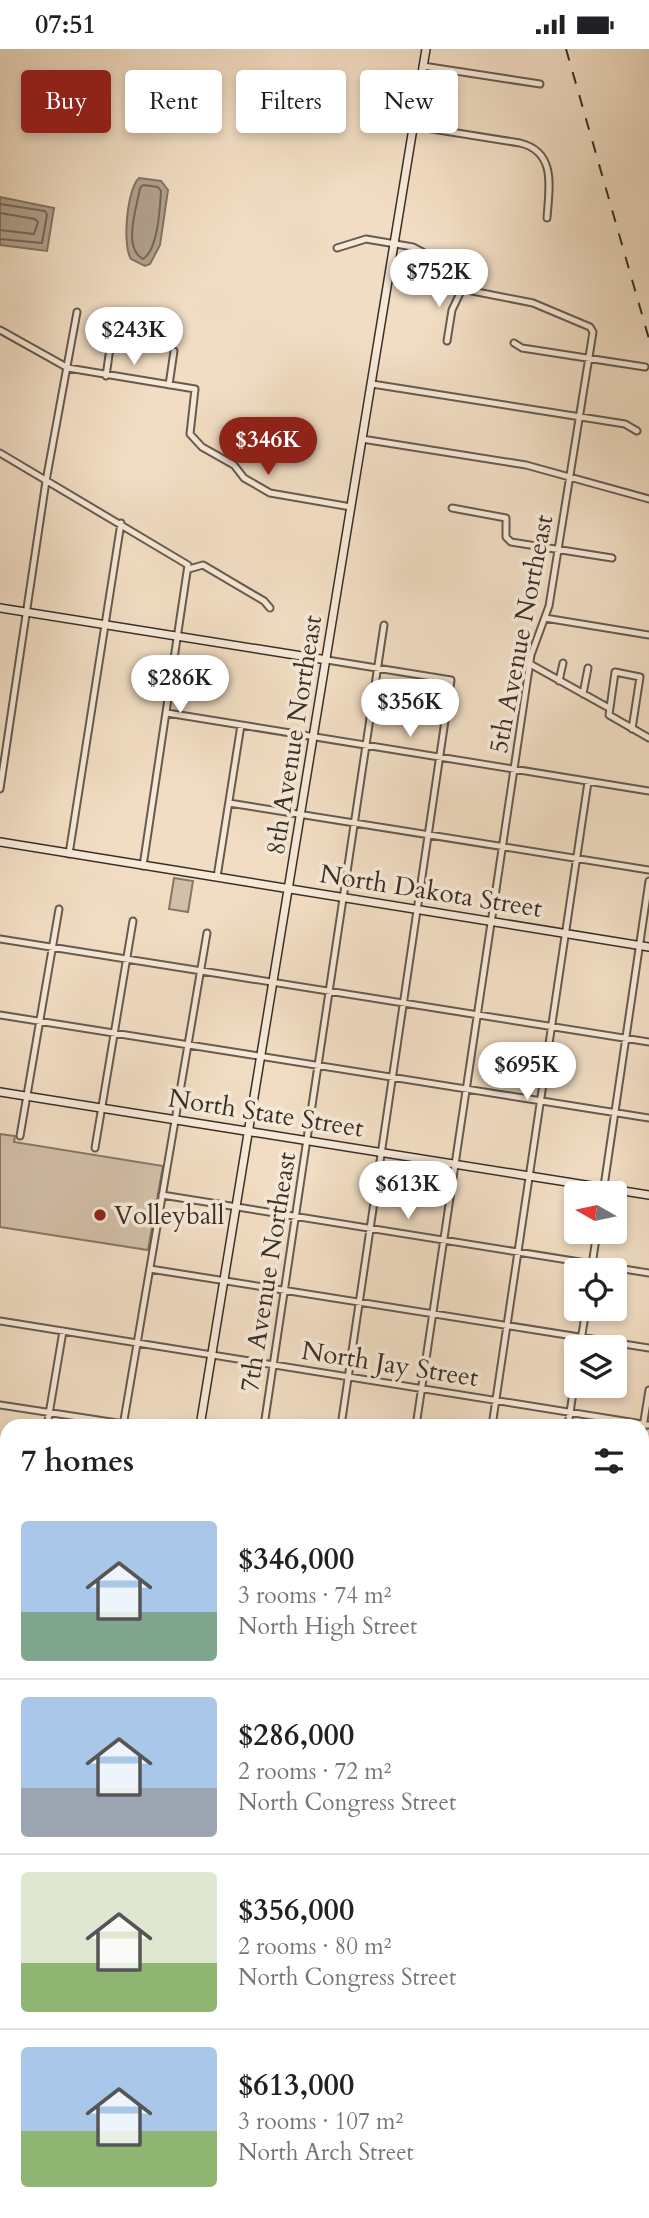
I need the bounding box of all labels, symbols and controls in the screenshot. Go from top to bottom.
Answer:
text: 07:51 [35,7,96,42]
chip: Buy [21,70,111,133]
chip: Rent [125,70,222,133]
chip: Filters [236,70,346,133]
chip: New [360,70,458,133]
pin: $752K [390,250,488,309]
text: $752K [406,256,472,287]
pin: $243K [85,307,183,367]
text: $243K [101,314,167,345]
pin: $346K [219,417,317,477]
text: $346K [235,424,301,455]
street label: 5th Avenue Northeast [481,512,561,756]
street label: 8th Avenue Northeast [258,613,330,857]
pin: $286K [131,655,229,715]
text: $286K [147,662,213,693]
pin: $356K [361,679,459,739]
text: $356K [377,686,443,717]
street label: North Dakota Street [317,856,545,926]
pin: $695K [478,1042,576,1102]
text: $695K [494,1049,560,1080]
street label: North State Street [166,1080,366,1146]
street label: 7th Avenue Northeast [232,1150,304,1394]
pin: $613K [359,1161,457,1221]
text: $613K [375,1168,441,1199]
north arrow [564,1181,626,1244]
map controls [564,1181,627,1398]
place label: Volleyball [114,1198,225,1233]
marker: Volleyball [92,1207,108,1223]
button: locate [564,1258,627,1321]
street label: North Jay Street [299,1333,481,1395]
button: layers [564,1335,627,1398]
text: 7 homes [21,1441,134,1482]
icon: filters [590,1442,628,1480]
text: $346,000 [238,1539,354,1580]
icon: home [77,1549,161,1633]
text: 3 rooms · 74 m² [238,1580,391,1611]
text: North High Street [238,1611,417,1642]
text: $286,000 [238,1715,354,1756]
icon: home [77,1725,161,1809]
text: 2 rooms · 72 m² [238,1756,391,1787]
text: North Congress Street [238,1787,456,1818]
text: $356,000 [238,1890,354,1931]
icon: home [77,1900,161,1984]
text: 2 rooms · 80 m² [238,1931,391,1962]
text: North Congress Street [238,1962,456,1993]
text: $613,000 [238,2065,354,2106]
icon: home [77,2075,161,2159]
text: 3 rooms · 107 m² [238,2106,403,2137]
text: North Arch Street [238,2137,414,2168]

